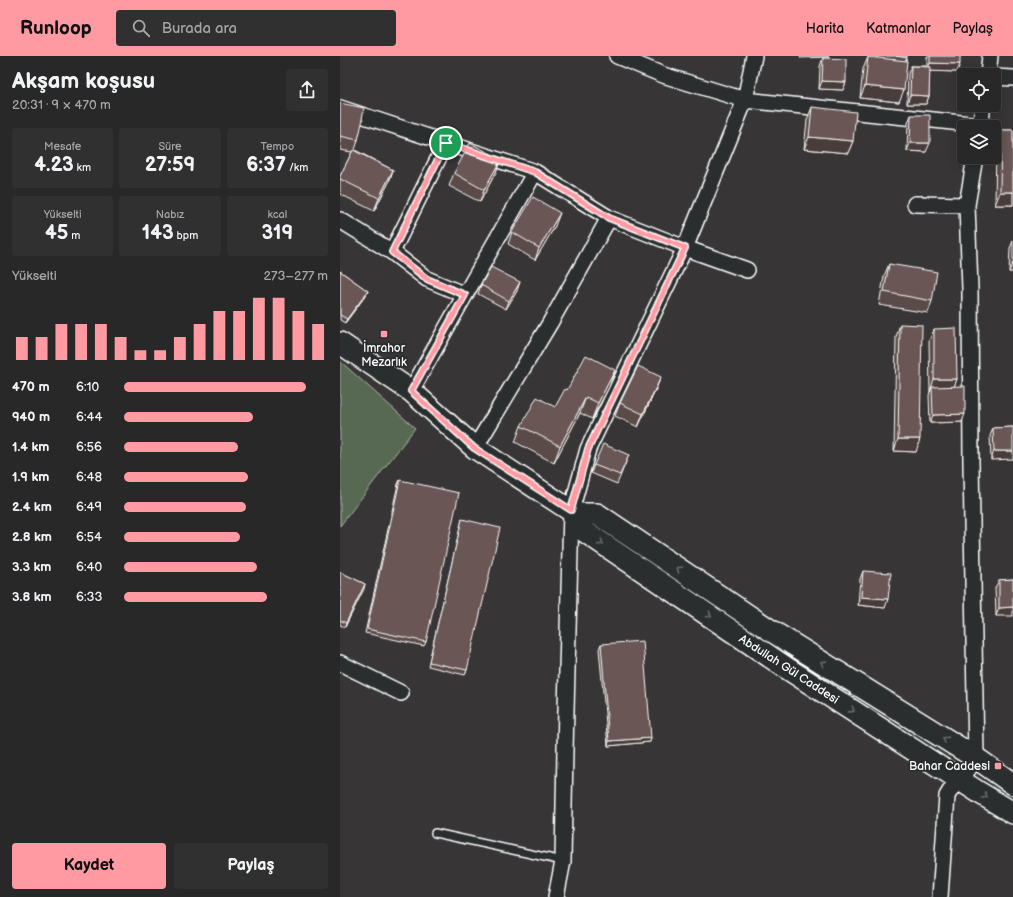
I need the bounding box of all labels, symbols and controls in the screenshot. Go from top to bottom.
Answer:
search box [116,10,396,46]
text: Runloop [20,17,92,40]
icon: search [130,17,152,39]
text: Burada ara [162,19,237,38]
text: Harita [806,20,844,37]
text: Katmanlar [866,20,931,37]
text: Paylaş [953,20,993,37]
text: Akşam koşusu [12,68,155,95]
map controls [957,68,1001,164]
button: locate [957,68,1001,112]
button: share [286,69,328,111]
text: 20:31 · 9 × 470 m [12,97,111,113]
button: layers [957,120,1001,164]
pin [429,126,463,160]
icon: arrive [435,132,457,154]
text: Mesafe [44,140,81,153]
text: Süre [158,140,182,153]
text: Tempo [260,140,294,153]
text: 4.23 [34,153,74,177]
text: 27:59 [145,153,195,177]
text: 6:37 [246,153,286,177]
text: km [74,161,91,174]
text: /km [286,161,308,174]
text: Yükselti [44,208,82,221]
text: Nabız [156,208,184,221]
text: kcal [267,208,287,221]
text: 45 [45,221,68,245]
text: 143 [142,221,174,245]
text: 319 [261,221,293,245]
text: m [68,229,80,242]
text: bpm [174,229,198,242]
text: Yükselti [12,268,57,284]
text: 273–277 m [263,268,328,284]
marker: İmrahor Mezarlık [379,329,389,339]
place label: İmrahor Mezarlık [361,340,407,370]
text: 470 m [12,379,50,395]
text: 6:10 [76,379,99,395]
text: 940 m [12,409,50,425]
text: 6:44 [76,409,102,425]
text: 1.4 km [12,439,49,455]
text: 6:56 [76,439,102,455]
text: 1.9 km [12,469,49,485]
text: 6:48 [76,469,102,485]
text: 2.4 km [12,499,52,515]
text: 6:49 [76,499,102,515]
text: 2.8 km [12,529,52,545]
text: 6:54 [76,529,102,545]
one-way arrow [597,538,604,546]
text: 3.3 km [12,559,51,575]
text: 6:40 [76,559,102,575]
one-way arrow [676,566,683,574]
text: 3.8 km [12,589,52,605]
text: 6:33 [76,589,103,605]
one-way arrow [704,610,711,617]
street label: Abdullah Gül Caddesi [736,631,842,707]
one-way arrow [820,660,827,668]
one-way arrow [848,705,855,713]
one-way arrow [943,737,950,744]
place label: Bahar Caddesi [909,759,990,774]
marker: Bahar Caddesi [993,761,1003,771]
one-way arrow [981,791,988,798]
button: Kaydet [12,843,166,889]
button: Paylaş [174,843,328,889]

